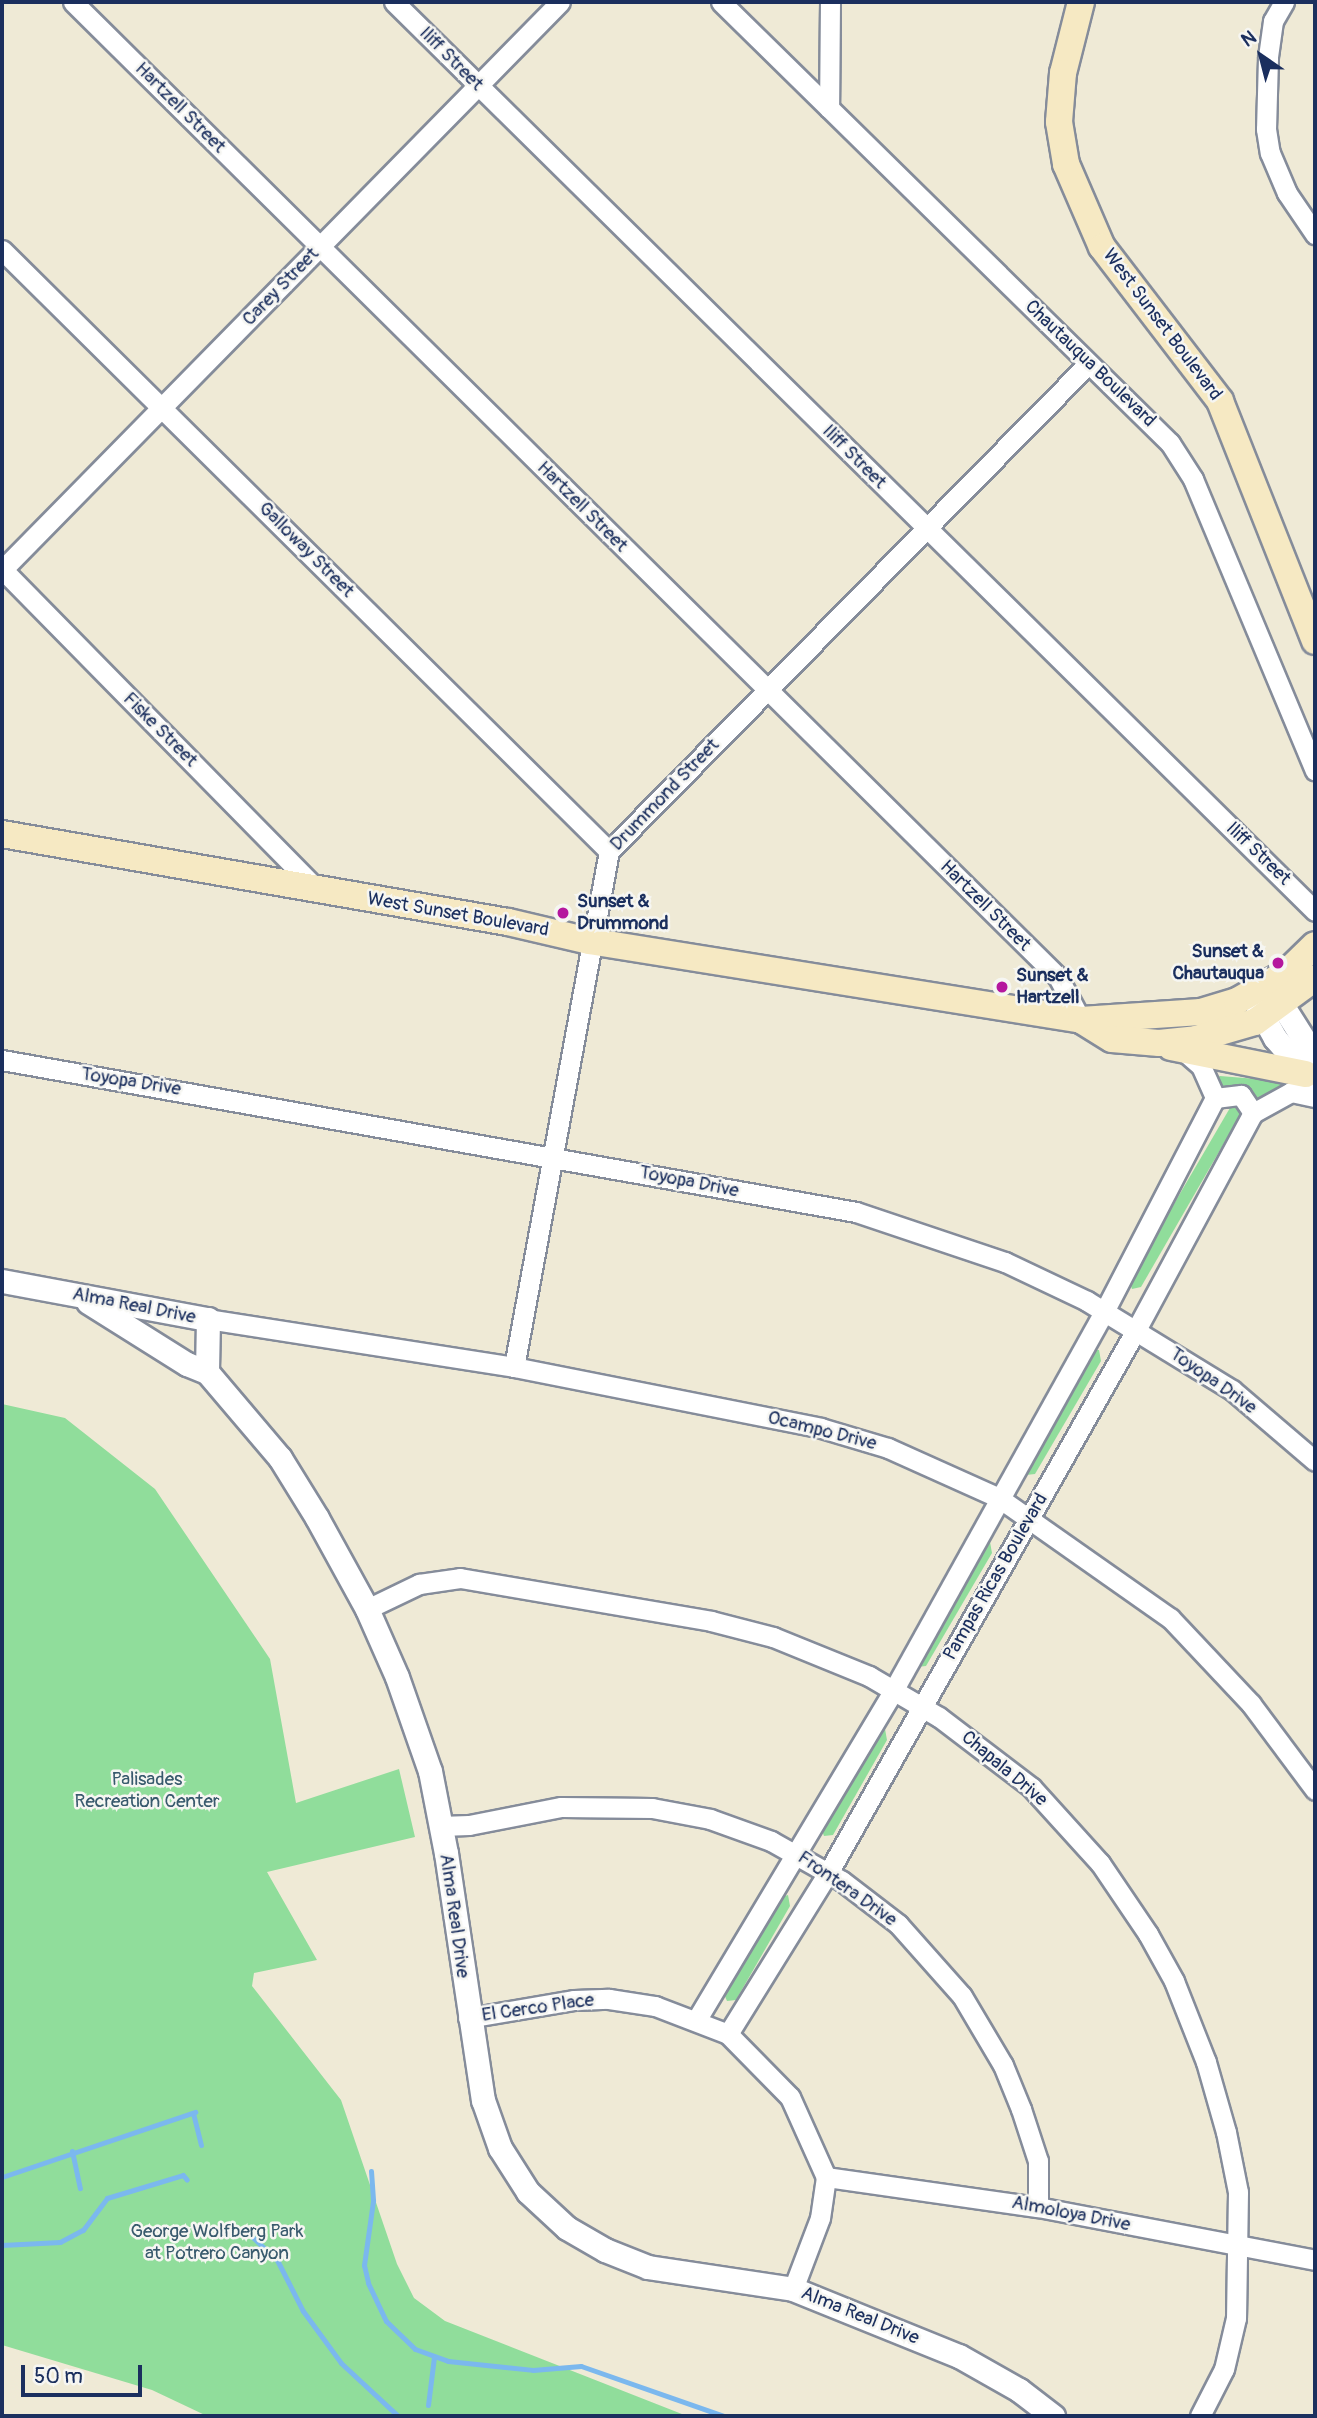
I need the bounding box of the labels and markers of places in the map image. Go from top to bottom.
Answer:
place label: Sunset & Drummond [577,891,669,935]
marker: Sunset & Drummond [555,905,571,921]
place label: Sunset & Chautauqua [1172,941,1264,985]
marker: Sunset & Chautauqua [1270,955,1286,971]
place label: Sunset & Hartzell [1016,965,1089,1009]
marker: Sunset & Hartzell [994,979,1010,995]

